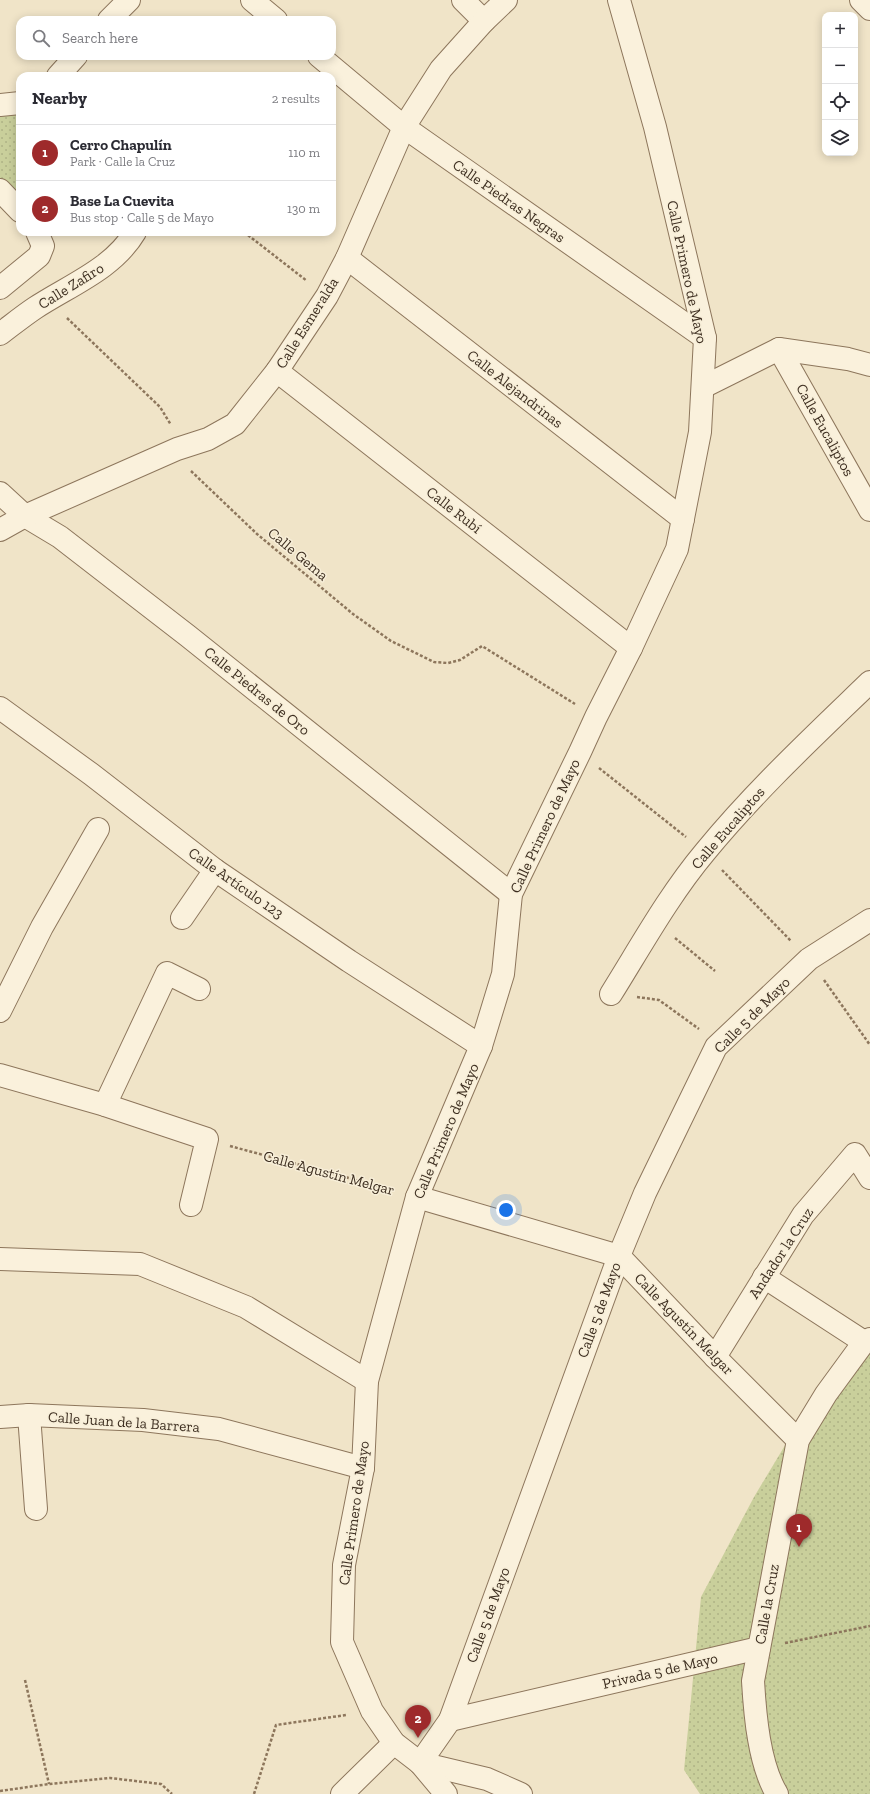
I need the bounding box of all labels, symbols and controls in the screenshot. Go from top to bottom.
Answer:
map controls [822,12,858,156]
button: + [822,12,858,48]
search box [16,16,336,60]
icon: search [30,27,52,49]
text: Search here [62,29,138,47]
button: − [822,48,858,84]
button: locate [822,84,858,120]
text: Nearby [32,88,87,108]
text: 2 results [272,91,320,106]
button: layers [822,120,858,156]
text: Cerro Chapulín [70,136,172,154]
text: 1 [42,145,48,160]
text: 110 m [288,145,320,160]
text: Park · Calle la Cruz [70,154,175,169]
street label: Calle Piedras Negras [449,155,569,247]
text: Base La Cuevita [70,192,174,210]
street label: Calle Primero de Mayo [663,199,711,345]
text: 2 [42,201,48,216]
text: 130 m [287,201,320,216]
text: Bus stop · Calle 5 de Mayo [70,210,214,225]
street label: Calle Zafiro [35,259,107,313]
street label: Calle Esmeralda [272,274,342,372]
street label: Calle Alejandrinas [464,346,566,432]
street label: Calle Eucaliptos [792,381,858,479]
street label: Calle Rubí [423,483,485,537]
street label: Calle Gema [264,524,332,584]
street label: Calle Piedras de Oro [201,643,314,739]
street label: Calle Primero de Mayo [506,756,584,896]
street label: Calle Eucaliptos [687,783,769,873]
street label: Calle Artículo 123 [185,844,287,922]
street label: Calle 5 de Mayo [710,973,794,1057]
street label: Calle Primero de Mayo [409,1060,483,1202]
street label: Calle Agustín Melgar [261,1147,397,1199]
your location [496,1200,516,1220]
street label: Andador la Cruz [745,1204,817,1302]
street label: Calle 5 de Mayo [573,1260,625,1360]
street label: Calle Agustín Melgar [631,1269,737,1379]
street label: Calle Juan de la Barrera [47,1408,201,1436]
street label: Calle Primero de Mayo [335,1439,373,1586]
pin: 1 [786,1514,812,1547]
street label: Calle la Cruz [751,1562,783,1646]
street label: Calle 5 de Mayo [462,1565,514,1665]
street label: Privada 5 de Mayo [601,1649,720,1693]
pin: 2 [405,1705,431,1738]

